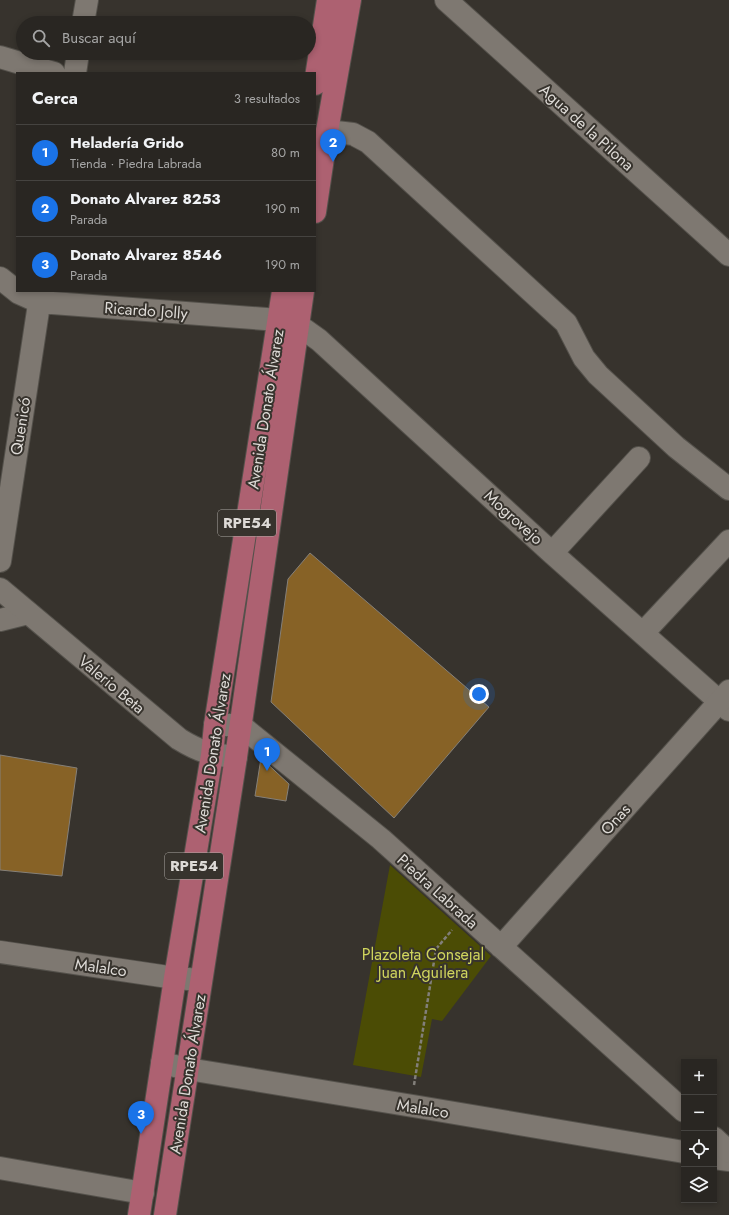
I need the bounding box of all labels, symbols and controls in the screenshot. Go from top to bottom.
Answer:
search box [16,16,316,60]
icon: search [30,27,52,49]
text: Buscar aquí [62,27,136,49]
street label: Agua de la Pilona [534,79,639,176]
text: Cerca [32,86,78,110]
text: 3 resultados [234,89,300,108]
pin: 2 [320,129,346,162]
text: Heladería Grido [70,132,184,154]
text: 1 [42,143,48,162]
text: 80 m [271,143,300,162]
text: Tienda · Piedra Labrada [70,154,201,173]
text: Donato Alvarez 8253 [70,188,221,210]
text: 2 [41,199,49,218]
text: 190 m [265,199,300,218]
text: Parada [70,210,107,229]
text: Donato Alvarez 8546 [70,244,222,266]
text: 3 [41,255,49,274]
text: 190 m [265,255,300,274]
text: Parada [70,266,107,285]
street label: Ricardo Jolly [103,296,189,325]
street label: Avenida Donato Álvarez [241,327,290,491]
street label: Quenicó [5,395,36,457]
street label: Mogrovejo [479,485,548,550]
road number: RPE54 [218,510,276,536]
street label: Valerio Beta [73,650,150,719]
street label: Avenida Donato Álvarez [188,671,237,835]
your location [469,684,489,704]
pin: 1 [254,738,280,771]
street label: Onas [595,799,636,840]
street label: Piedra Labrada [392,849,483,934]
road number: RPE54 [165,853,223,879]
park label: Plazoleta Consejal Juan Aguilera [362,943,484,984]
street label: Malalco [74,952,129,983]
street label: Avenida Donato Álvarez [163,992,212,1156]
map controls [681,1059,717,1203]
button: + [681,1059,717,1095]
street label: Malalco [395,1093,451,1124]
button: − [681,1095,717,1131]
pin: 3 [128,1101,154,1134]
button: locate [681,1131,717,1167]
button: layers [681,1167,717,1203]

